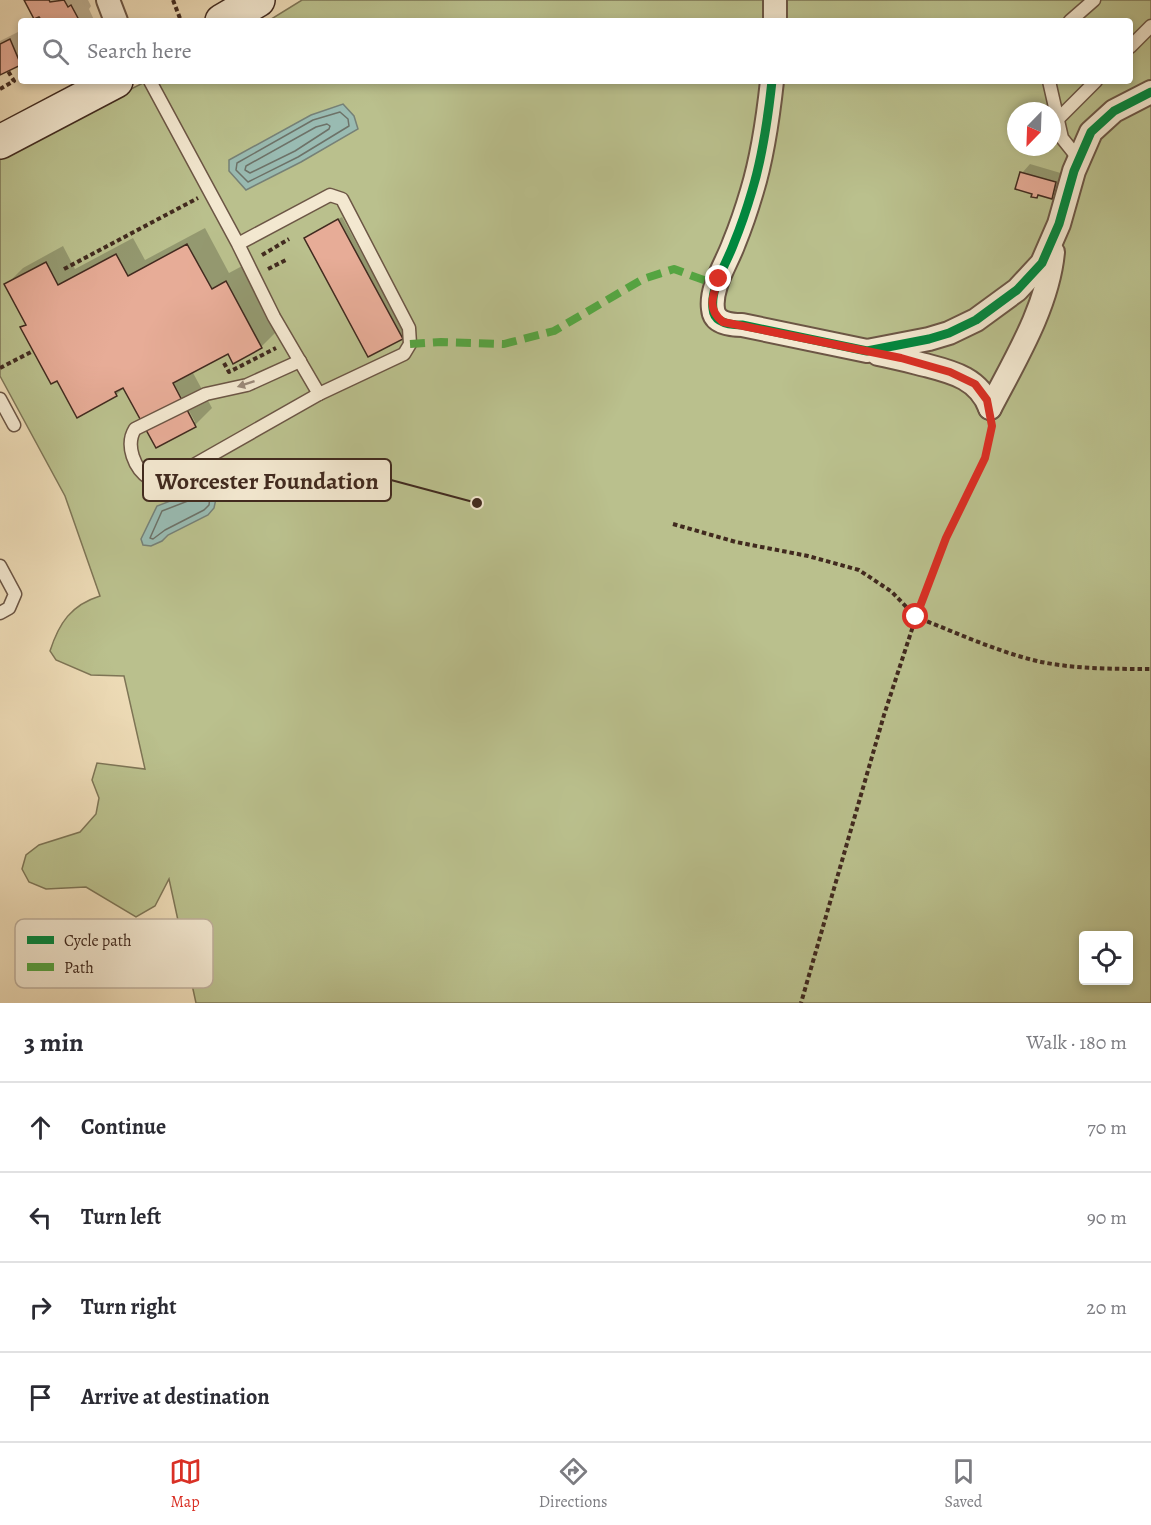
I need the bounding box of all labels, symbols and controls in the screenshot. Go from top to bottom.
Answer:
search box [18,18,1133,84]
icon: search [39,35,72,68]
text: Search here [87,36,192,66]
north arrow [1007,102,1061,156]
route end [705,265,731,291]
one-way arrow [237,380,255,389]
callout: Worcester Foundation [143,459,391,501]
text: Worcester Foundation [154,465,379,497]
route start [902,603,928,629]
legend [15,919,213,988]
text: Cycle path [64,930,132,952]
map controls [1079,931,1133,985]
button: locate [1079,931,1133,985]
text: Path [64,957,94,979]
text: 3 min [24,1025,84,1060]
text: Walk · 180 m [1026,1029,1127,1056]
icon: ahead [24,1111,57,1144]
text: Continue [81,1112,166,1142]
text: 70 m [1087,1114,1127,1141]
icon: left [24,1201,57,1234]
text: Turn left [81,1202,161,1232]
text: 90 m [1087,1204,1127,1231]
icon: right [24,1291,57,1324]
text: Turn right [81,1292,177,1322]
text: 20 m [1086,1294,1127,1321]
icon: arrive [24,1381,57,1414]
text: Arrive at destination [81,1382,270,1412]
tab: Map [169,1455,202,1513]
tab: Directions [539,1455,607,1513]
tab: Saved [944,1455,982,1513]

